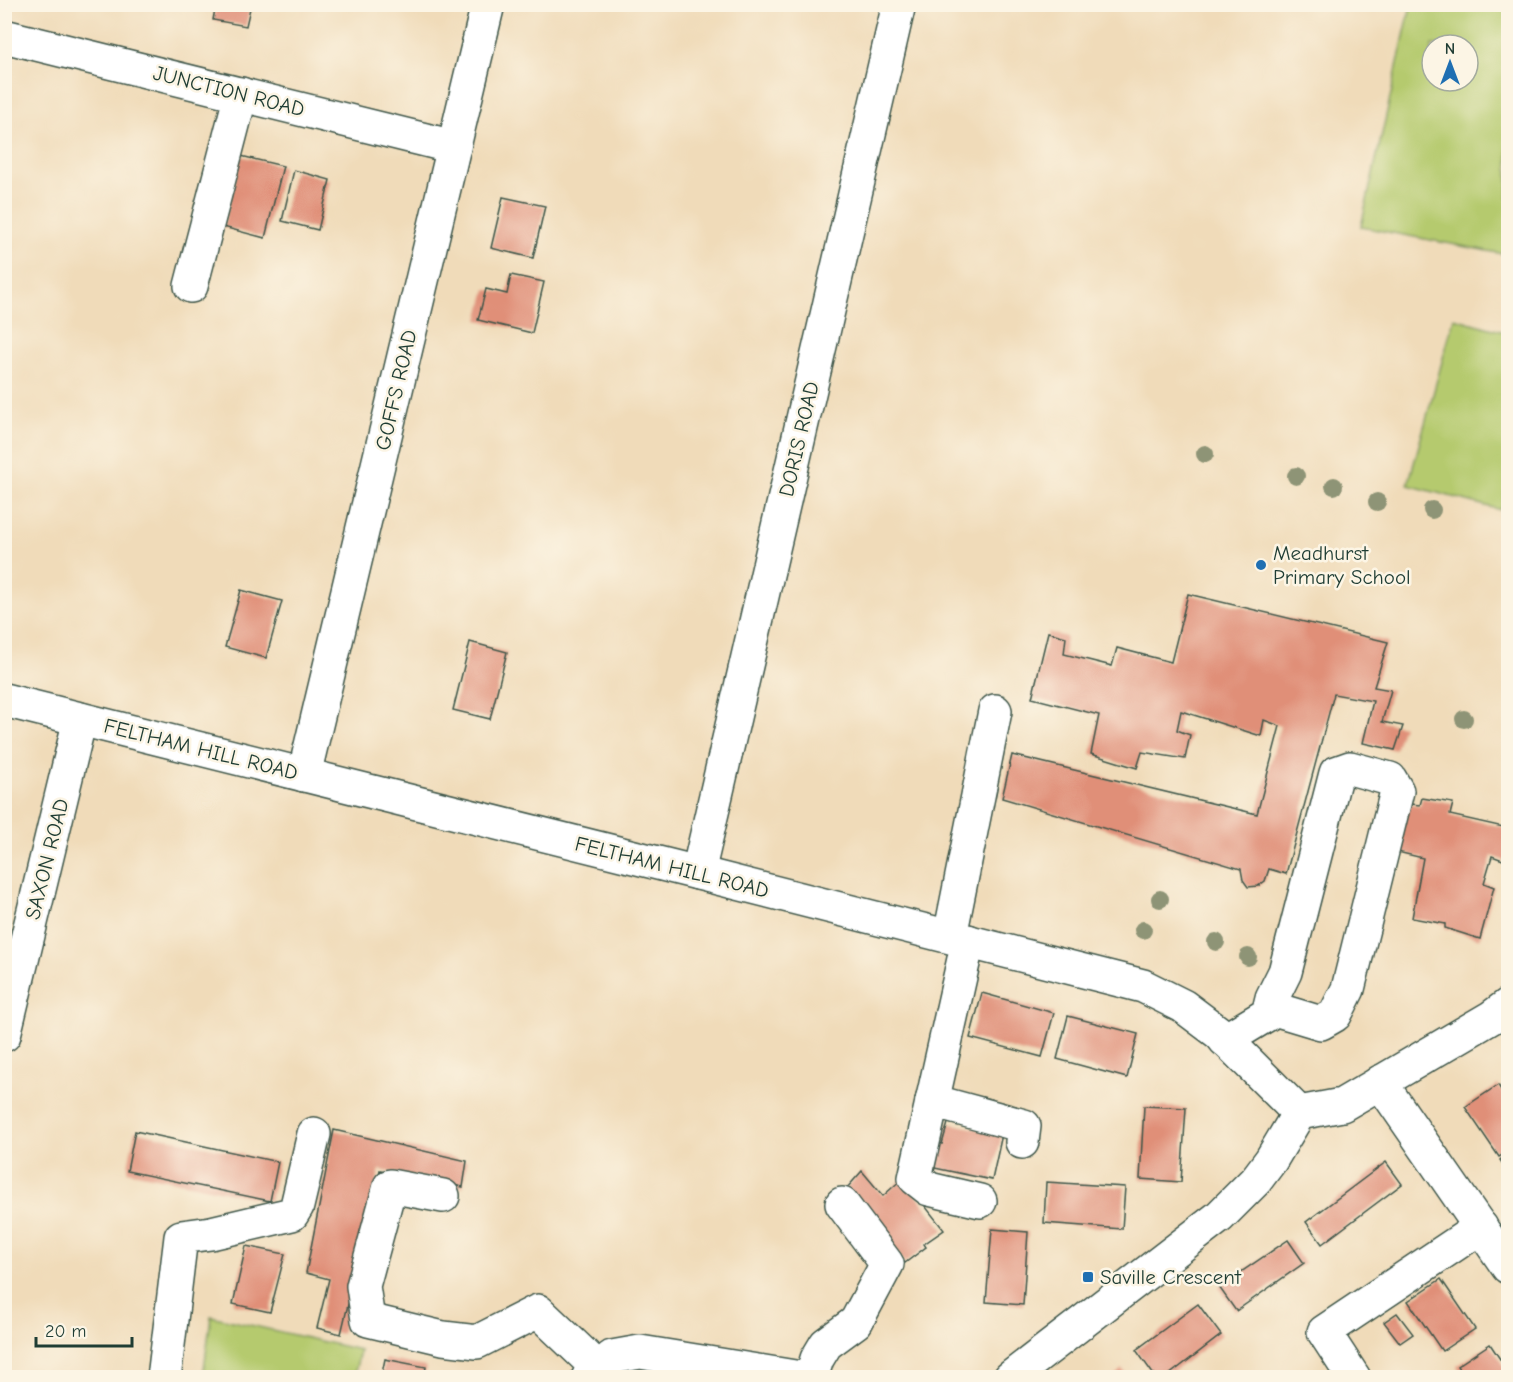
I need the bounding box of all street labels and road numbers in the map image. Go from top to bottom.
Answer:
street label: JUNCTION ROAD [151,61,307,121]
street label: GOFFS ROAD [370,327,422,453]
street label: DORIS ROAD [774,379,824,499]
street label: FELTHAM HILL ROAD [101,713,301,785]
street label: SAXON ROAD [20,796,74,922]
street label: FELTHAM HILL ROAD [572,831,772,903]

